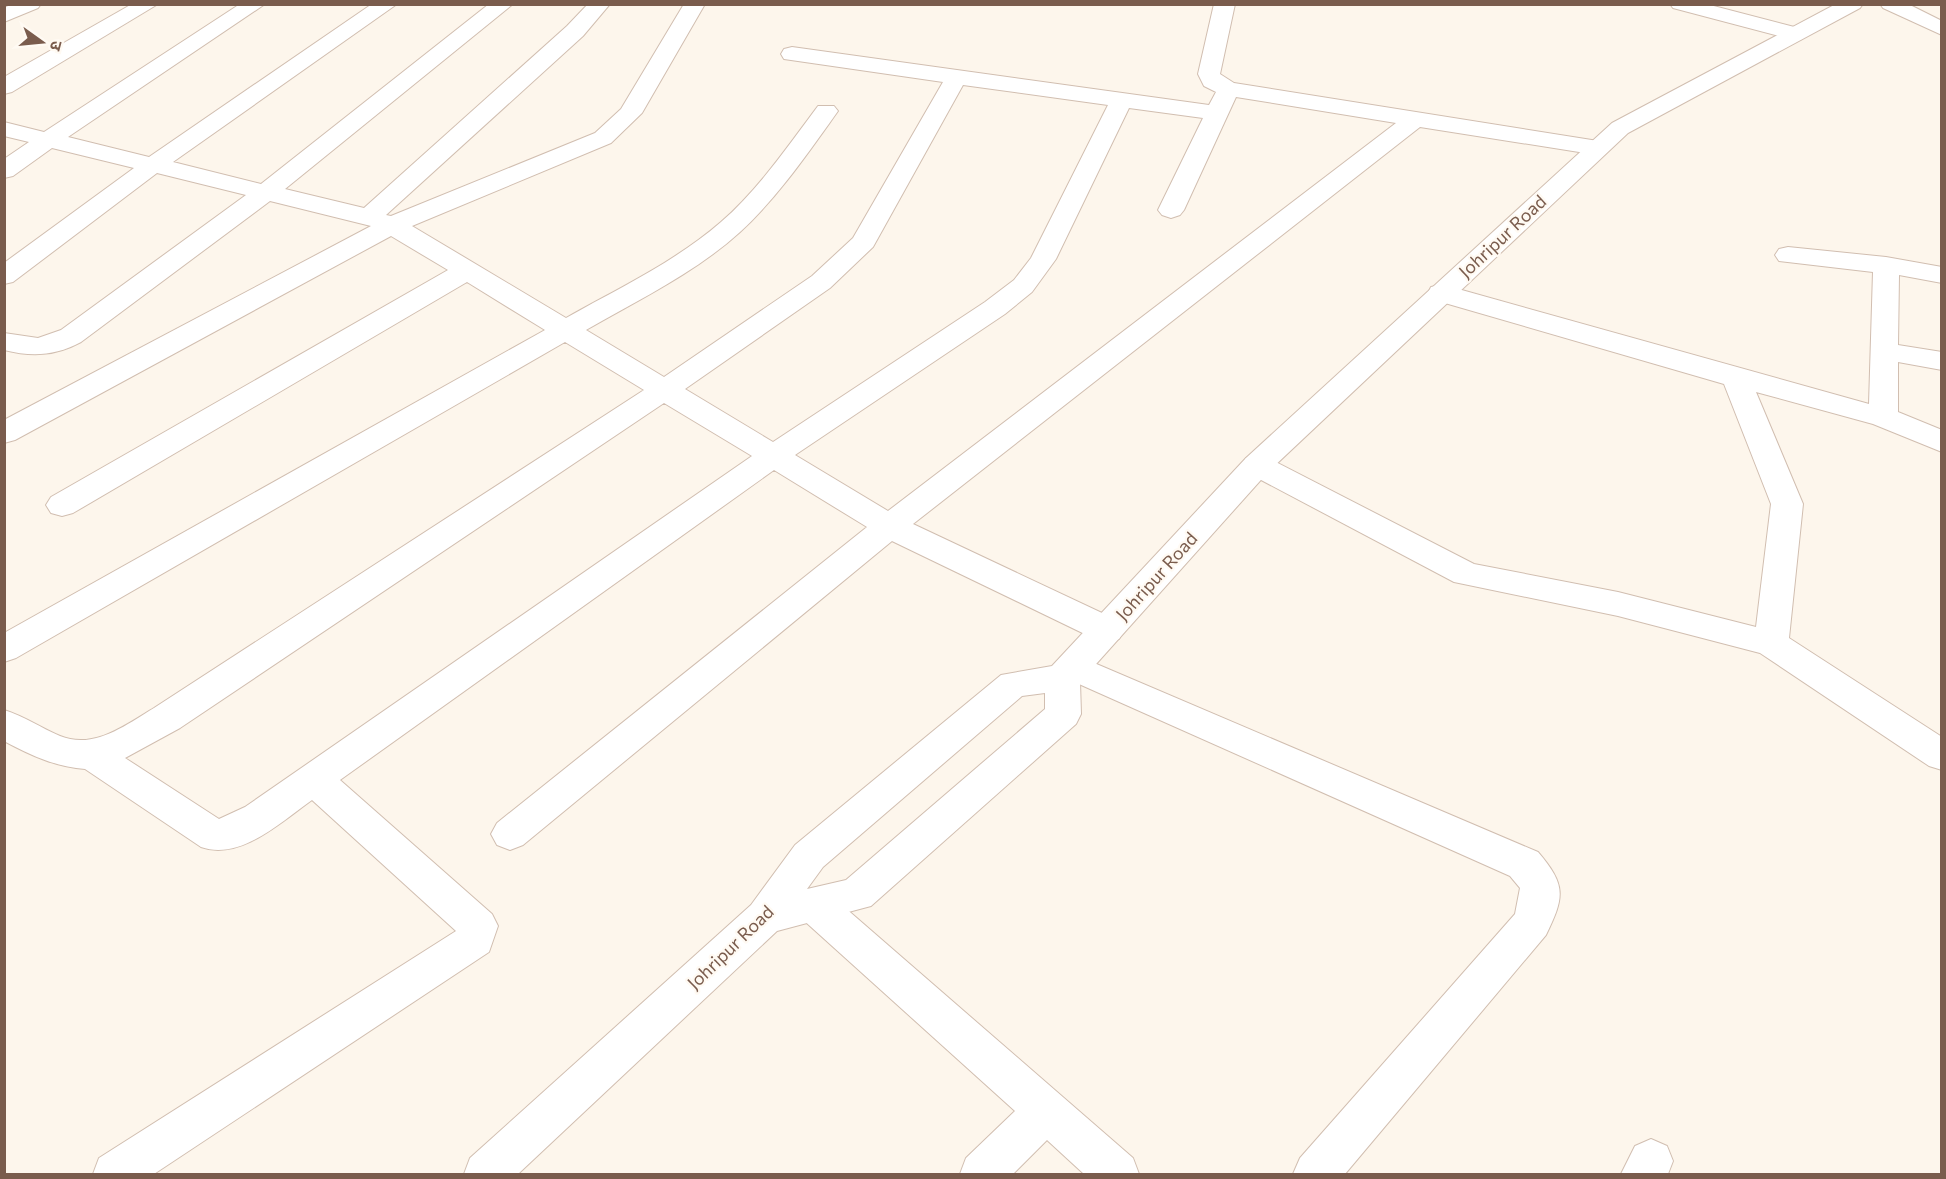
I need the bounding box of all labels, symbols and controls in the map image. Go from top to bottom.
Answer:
north arrow [12,12,72,72]
text: उ [46,39,67,54]
street label: Johripur Road [1454,190,1550,282]
street label: Johripur Road [1111,527,1201,625]
street label: Johripur Road [682,900,778,994]

